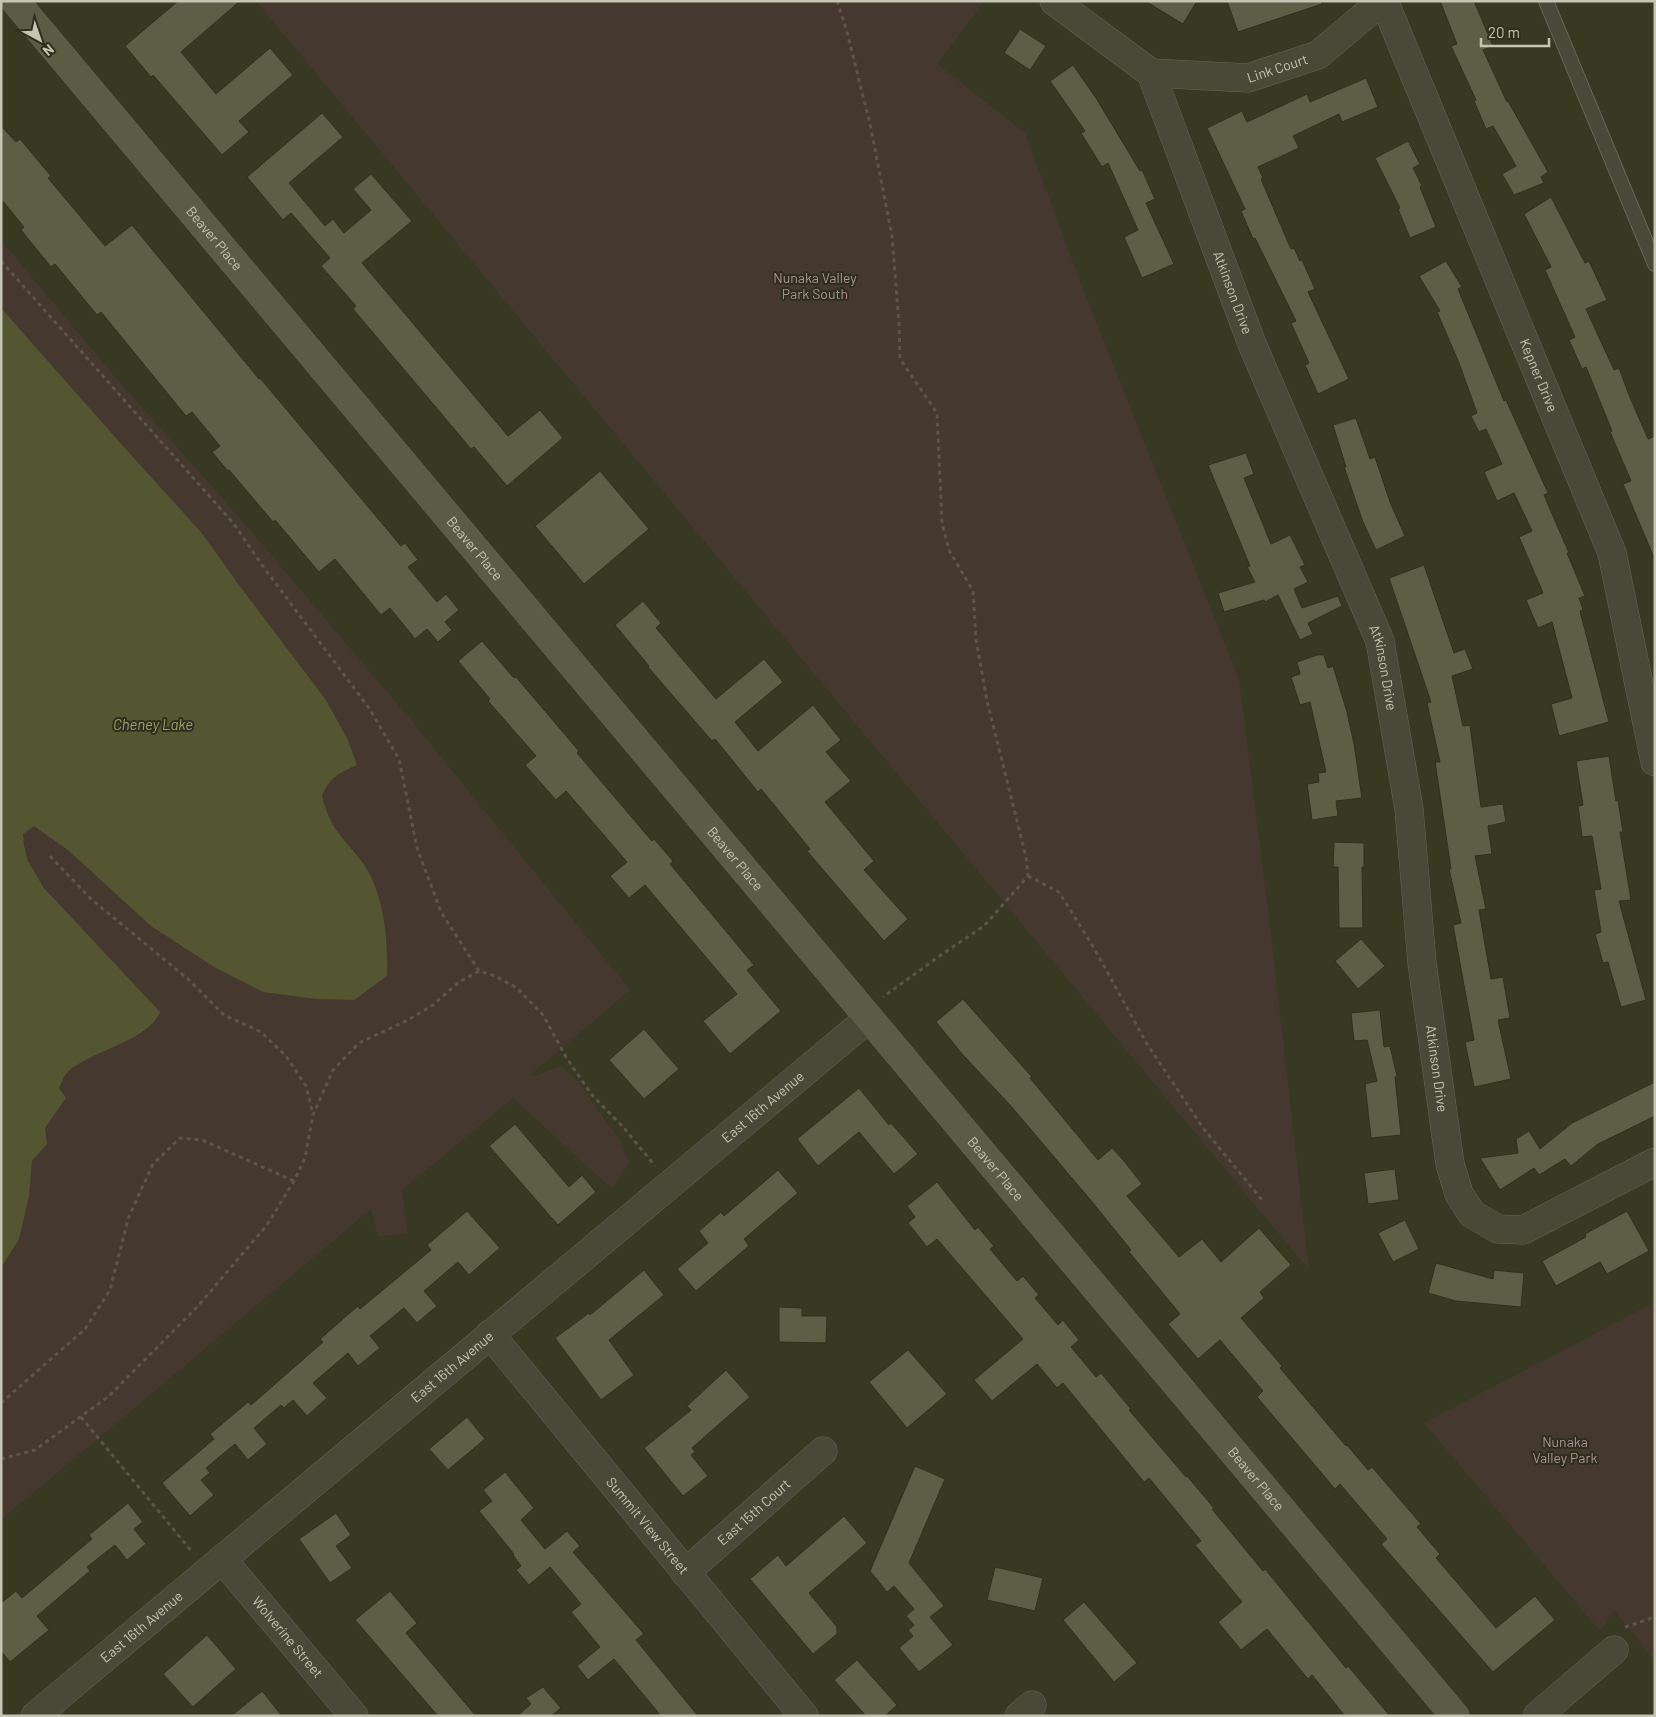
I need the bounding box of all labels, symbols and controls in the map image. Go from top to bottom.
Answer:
north arrow [15,15,65,65]
scale bar [1481,15,1548,47]
text: 20 m [1488,23,1520,41]
text: N [40,41,58,60]
street label: Link Court [1245,50,1310,86]
street label: Beaver Place [183,203,246,274]
street label: Atkinson Drive [1210,248,1257,336]
park label: Nunaka Valley Park South [773,269,857,302]
street label: Kepner Drive [1516,336,1562,414]
street label: Beaver Place [443,513,507,584]
street label: Atkinson Drive [1366,622,1401,712]
water label: Cheney Lake [113,715,193,733]
street label: Beaver Place [704,823,767,894]
street label: Atkinson Drive [1423,1024,1452,1113]
street label: East 16th Avenue [718,1067,807,1146]
street label: Beaver Place [964,1133,1028,1204]
street label: East 16th Avenue [407,1327,497,1406]
park label: Nunaka Valley Park [1532,1433,1598,1466]
street label: Beaver Place [1225,1443,1288,1514]
street label: Summit View Street [603,1473,693,1577]
street label: East 15th Court [714,1475,794,1549]
street label: East 16th Avenue [97,1587,186,1666]
street label: Wolverine Street [249,1593,327,1681]

